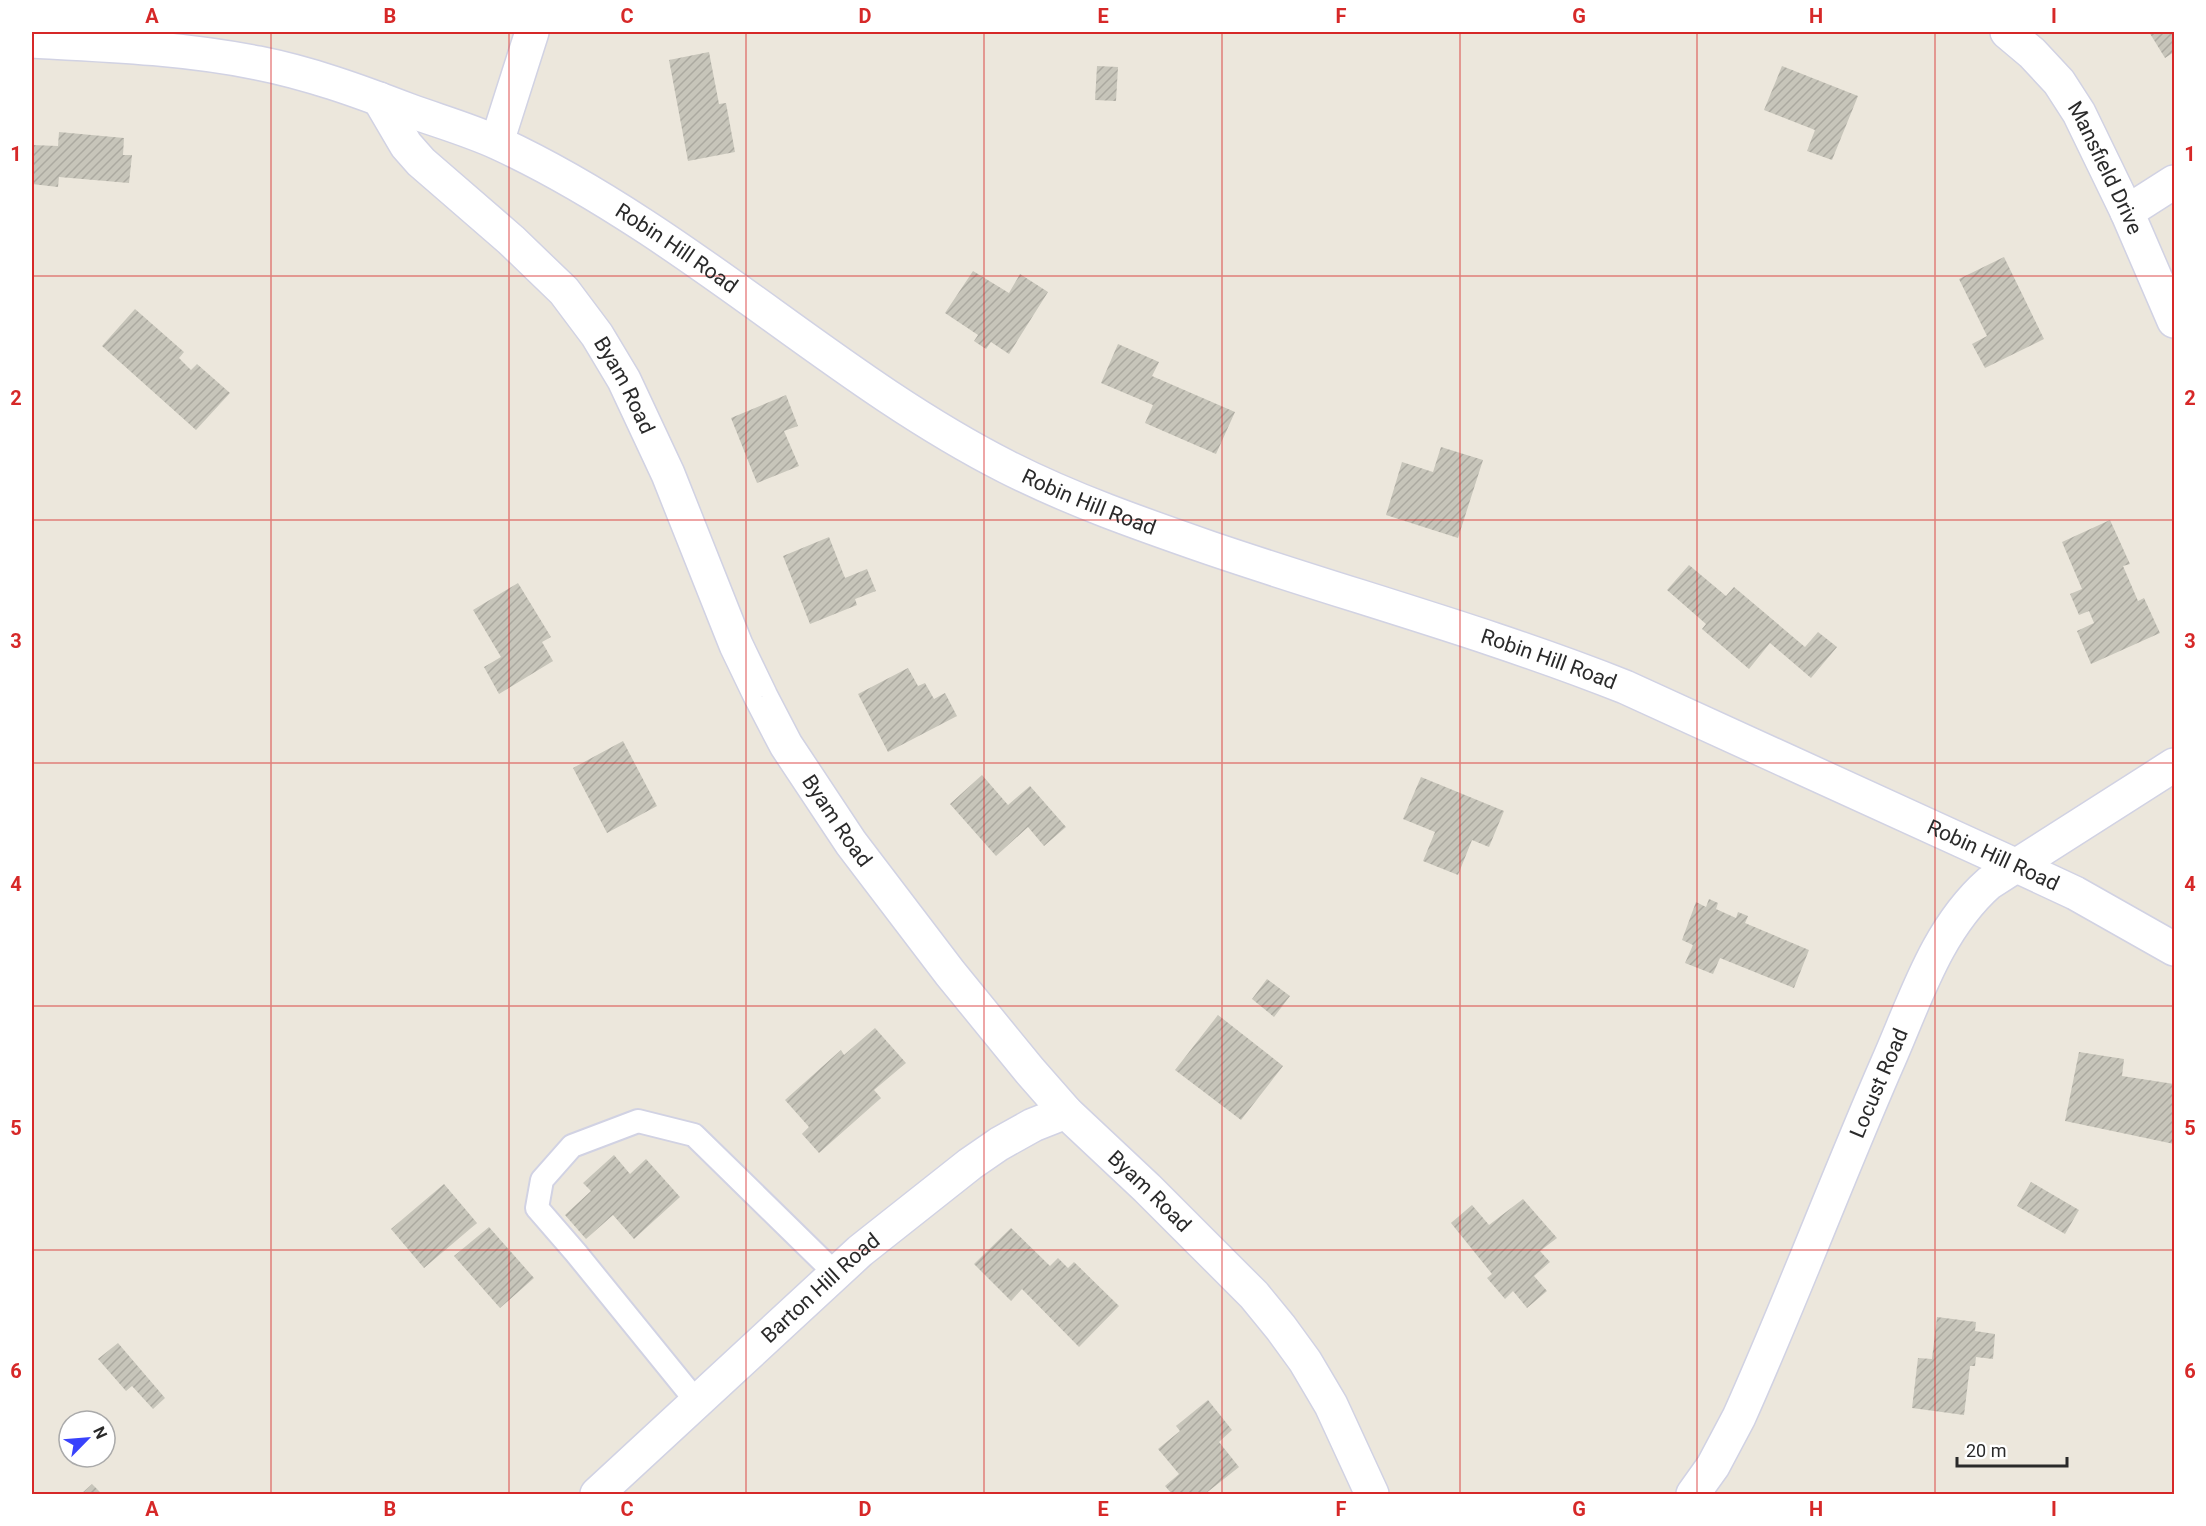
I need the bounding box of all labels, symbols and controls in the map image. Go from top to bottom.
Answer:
text: A [145,4,159,28]
text: B [384,4,396,28]
text: C [620,4,634,28]
text: D [859,4,872,28]
text: E [1097,4,1109,28]
text: F [1336,4,1347,28]
text: G [1572,4,1586,28]
text: H [1809,4,1823,28]
text: I [2051,4,2057,28]
street label: Mansfield Drive [2063,97,2147,238]
text: 1 [10,142,22,166]
text: 1 [2184,142,2196,166]
street label: Robin Hill Road [611,198,742,298]
street label: Byam Road [589,332,659,438]
text: 2 [10,386,22,410]
text: 2 [2184,386,2196,410]
street label: Robin Hill Road [1018,464,1159,540]
street label: Robin Hill Road [1478,624,1620,695]
text: 3 [10,629,22,653]
text: 3 [2184,629,2196,653]
street label: Byam Road [797,770,877,872]
street label: Robin Hill Road [1923,815,2063,896]
text: 4 [10,872,22,896]
text: 4 [2184,872,2196,896]
street label: Locust Road [1845,1025,1913,1141]
text: 5 [10,1116,22,1140]
text: 5 [2184,1116,2196,1140]
street label: Byam Road [1103,1146,1196,1237]
street label: Barton Hill Road [757,1228,884,1348]
text: 6 [10,1359,22,1383]
text: 6 [2184,1359,2196,1383]
north arrow [57,1409,117,1469]
text: N [89,1424,111,1442]
scale bar [1957,1430,2066,1468]
text: 20 m [1966,1440,2006,1461]
text: A [145,1497,159,1521]
text: B [384,1497,396,1521]
text: C [620,1497,634,1521]
text: D [859,1497,872,1521]
text: E [1097,1497,1109,1521]
text: F [1336,1497,1347,1521]
text: G [1572,1497,1586,1521]
text: H [1809,1497,1823,1521]
text: I [2051,1497,2057,1521]

